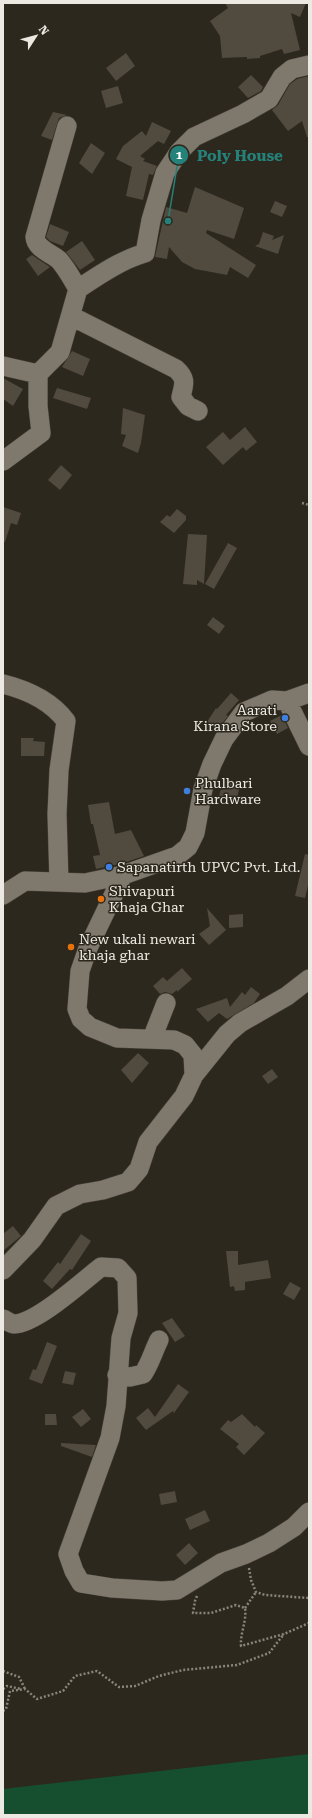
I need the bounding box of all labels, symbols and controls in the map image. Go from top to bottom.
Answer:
north arrow [16,16,56,56]
text: N [36,23,52,38]
callout: Poly House [169,142,291,169]
text: Poly House [197,147,283,165]
text: 1 [176,148,183,162]
place label: Aarati Kirana Store [193,702,278,734]
marker: Aarati Kirana Store [280,713,290,723]
place label: Phulbari Hardware [195,775,261,807]
marker: Phulbari Hardware [182,786,192,796]
place label: Sapanatirth UPVC Pvt. Ltd. [117,859,300,875]
marker: Sapanatirth UPVC Pvt. Ltd. [104,862,114,872]
place label: Shivapuri Khaja Ghar [109,883,185,915]
marker: Shivapuri Khaja Ghar [96,894,106,904]
place label: New ukali newari khaja ghar [79,931,196,963]
marker: New ukali newari khaja ghar [66,942,76,952]

